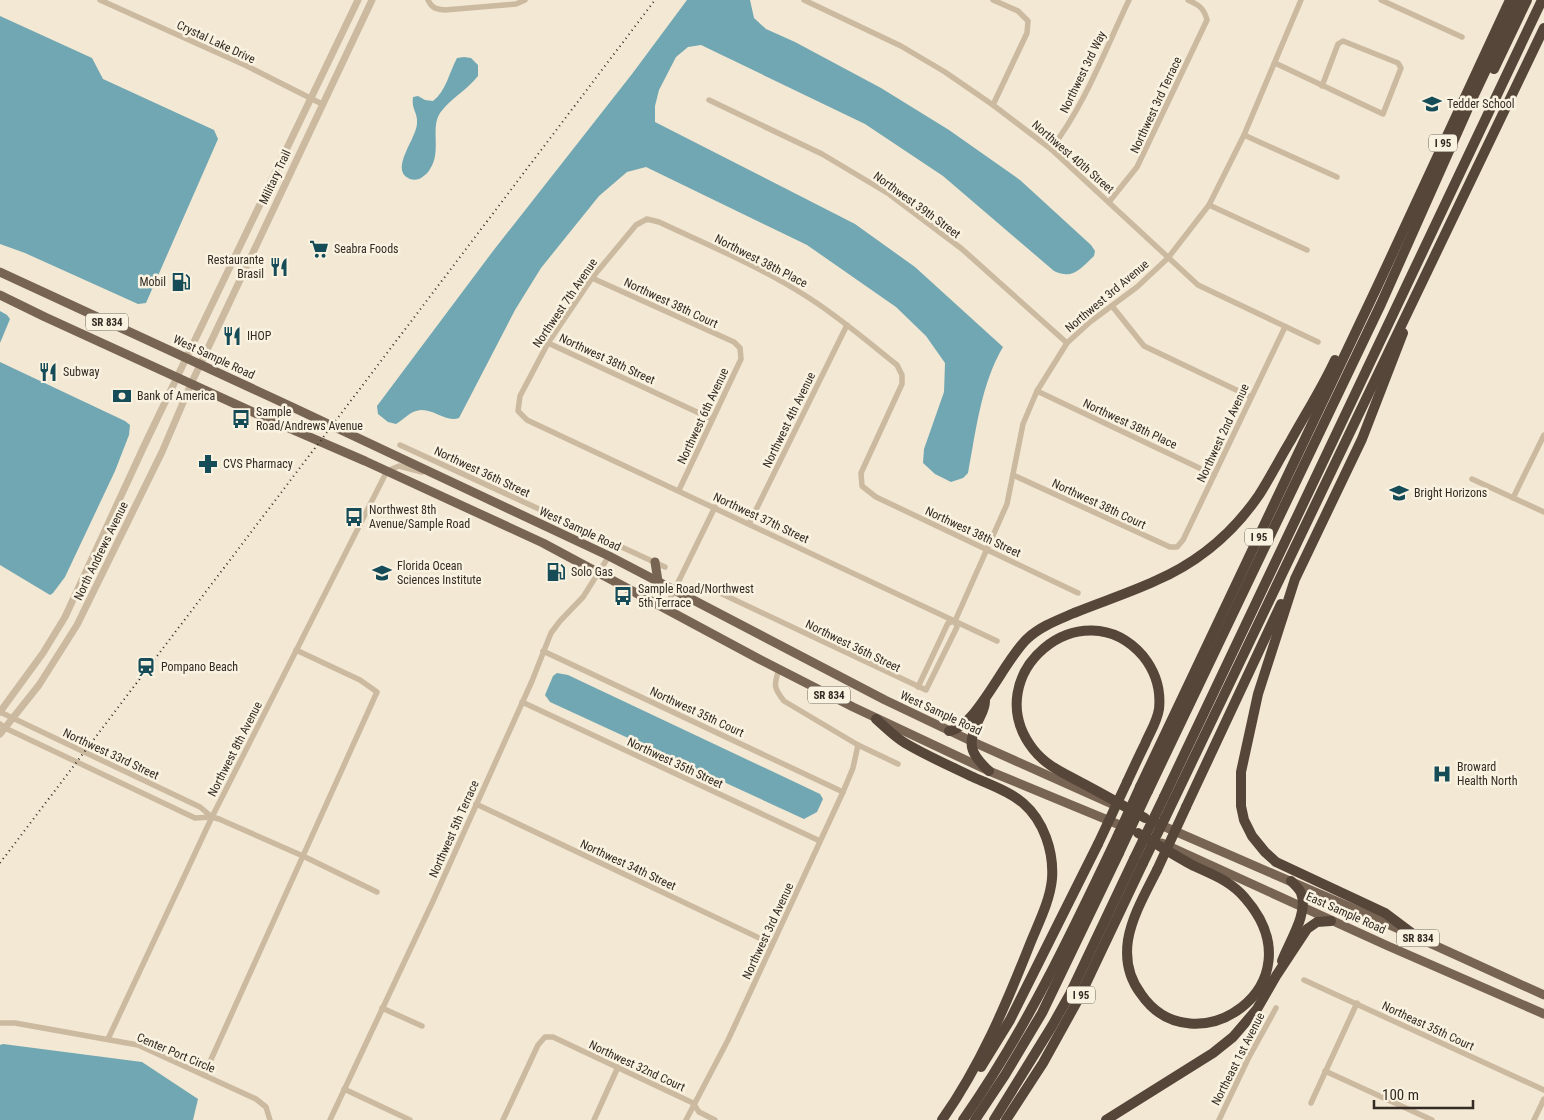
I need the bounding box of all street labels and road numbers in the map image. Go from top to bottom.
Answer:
street label: Crystal Lake Drive [175,18,258,66]
street label: Northwest 3rd Way [1057,29,1109,115]
street label: Northwest 3rd Terrace [1127,54,1185,156]
street label: Northwest 40th Street [1029,118,1117,197]
road number: I 95 [1429,134,1457,152]
street label: Military Trail [256,148,294,206]
street label: Northwest 39th Street [871,169,964,241]
street label: Northwest 38th Place [712,232,810,291]
street label: Northwest 7th Avenue [530,255,600,350]
street label: Northwest 3rd Avenue [1062,257,1152,335]
street label: Northwest 38th Court [622,275,721,331]
road number: SR 834 [86,314,128,331]
street label: Northwest 38th Street [557,331,657,388]
street label: West Sample Road [171,332,257,382]
street label: Northwest 6th Avenue [675,365,732,466]
street label: Northwest 4th Avenue [760,370,818,470]
street label: Northwest 2nd Avenue [1194,381,1252,484]
street label: Northwest 38th Place [1081,396,1180,452]
street label: Northwest 36th Street [432,444,532,501]
street label: Northwest 38th Court [1050,476,1149,532]
street label: Northwest 37th Street [711,490,811,547]
street label: North Andrews Avenue [71,499,131,603]
street label: West Sample Road [537,504,623,554]
street label: Northwest 38th Street [923,504,1023,561]
road number: I 95 [1245,528,1273,546]
street label: Northwest 36th Street [803,617,903,675]
street label: Northwest 35th Court [648,684,747,740]
road number: SR 834 [808,686,850,704]
street label: West Sample Road [898,688,984,738]
street label: Northwest 8th Avenue [205,699,265,799]
street label: Northwest 33rd Street [61,726,162,783]
street label: Northwest 35th Street [625,735,725,792]
street label: Northwest 5th Terrace [426,778,482,880]
street label: Northwest 34th Street [578,837,678,894]
street label: Northwest 3rd Avenue [740,880,797,981]
street label: East Sample Road [1304,889,1388,937]
road number: SR 834 [1397,930,1439,946]
road number: I 95 [1067,986,1095,1004]
street label: Northeast 35th Court [1380,999,1477,1054]
street label: Northeast 1st Avenue [1209,1010,1268,1108]
street label: Center Port Circle [135,1030,218,1076]
street label: Northwest 32nd Court [587,1038,688,1095]

